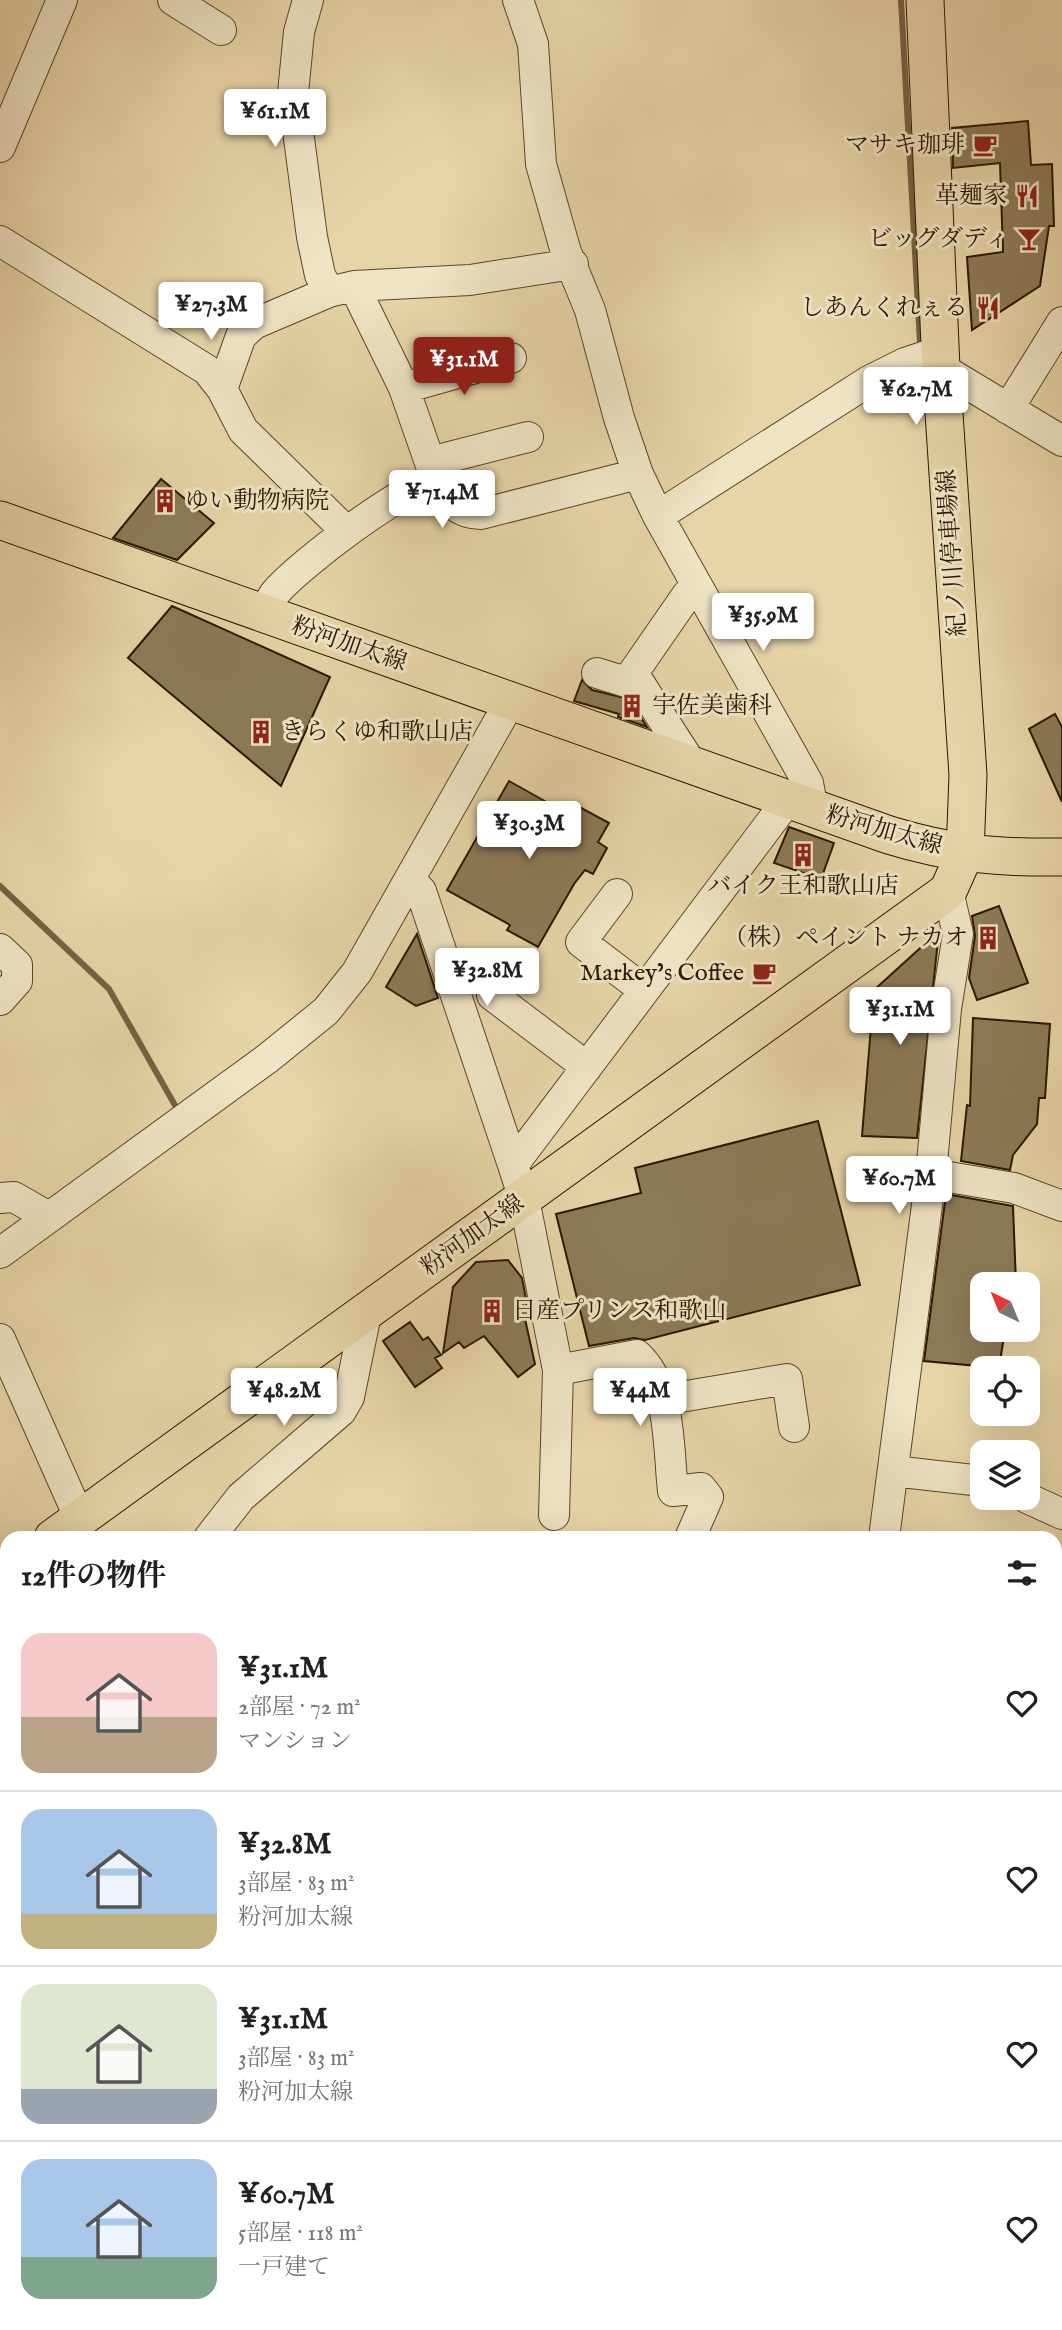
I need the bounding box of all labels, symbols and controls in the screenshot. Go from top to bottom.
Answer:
pin: ¥61.1M [218,90,332,149]
text: ¥61.1M [240,97,310,126]
place label: マサキ珈琲 [845,130,965,161]
cafe icon: マサキ珈琲 [971,131,999,159]
place label: 革麺家 [935,181,1007,212]
restaurant icon: 革麺家 [1013,182,1041,210]
place label: ビッグダディ [868,224,1009,255]
bar icon: ビッグダディ [1015,225,1043,253]
pin: ¥27.3M [154,282,268,342]
text: ¥27.3M [174,290,248,319]
place label: しあんくれぇる [800,293,968,324]
restaurant icon: しあんくれぇる [974,294,1002,322]
pin: ¥31.1M [407,338,521,397]
text: ¥31.1M [429,345,499,374]
pin: ¥62.7M [859,368,973,427]
text: ¥62.7M [879,375,953,404]
street label: 紀ノ川停車場線 [932,468,974,638]
pin: ¥71.4M [385,470,499,530]
text: ¥71.4M [405,478,479,507]
place label: ゆい動物病院 [185,486,329,517]
building icon: ゆい動物病院 [151,487,179,515]
pin: ¥35.9M [706,594,820,653]
text: ¥35.9M [728,601,798,630]
street label: 粉河加太線 [287,611,411,679]
place label: 宇佐美歯科 [652,691,772,722]
building icon: 宇佐美歯科 [618,692,646,720]
place label: きらくゆ和歌山店 [281,717,473,748]
building icon: きらくゆ和歌山店 [247,718,275,746]
street label: 粉河加太線 [822,800,946,862]
pin: ¥30.3M [472,802,586,861]
text: ¥30.3M [493,809,565,838]
building icon: バイク王和歌山店 [789,841,817,869]
place label: バイク王和歌山店 [707,871,899,902]
place label: （株）ペイント ナカオ [723,923,968,954]
building icon: （株）ペイント ナカオ [974,924,1002,952]
pin: ¥32.8M [430,948,544,1008]
text: ¥32.8M [451,956,523,985]
place label: Markey’s Coffee [580,958,744,989]
cafe icon: Markey’s Coffee [750,959,778,987]
pin: ¥31.1M [843,988,957,1047]
text: ¥31.1M [865,995,935,1024]
pin: ¥60.7M [842,1156,956,1216]
text: ¥60.7M [862,1164,936,1193]
street label: 粉河加太線 [415,1188,531,1284]
north arrow [970,1272,1040,1342]
map controls [970,1272,1040,1510]
place label: 日産プリンス和歌山 [512,1296,726,1327]
building icon: 日産プリンス和歌山 [478,1297,506,1325]
button: locate [970,1356,1040,1426]
pin: ¥48.2M [227,1368,341,1428]
pin: ¥44M [599,1368,681,1428]
text: ¥48.2M [247,1376,321,1405]
text: ¥44M [610,1376,670,1405]
button: layers [970,1440,1040,1510]
icon: filters [1003,1554,1041,1592]
text: 12件の物件 [21,1558,166,1596]
text: ¥31.1M [238,1650,328,1688]
icon: home [77,1661,161,1745]
icon: heart [1003,1684,1041,1722]
text: 2部屋 · 72 m² [238,1693,361,1722]
text: マンション [238,1727,352,1756]
text: ¥32.8M [238,1826,332,1864]
icon: home [77,1837,161,1921]
icon: heart [1003,1860,1041,1898]
text: 3部屋 · 83 m² [238,1869,355,1898]
text: 粉河加太線 [238,1903,353,1932]
text: ¥31.1M [238,2001,328,2039]
icon: home [77,2012,161,2096]
icon: heart [1003,2035,1041,2073]
text: 3部屋 · 83 m² [238,2044,355,2073]
text: 粉河加太線 [238,2078,353,2107]
text: ¥60.7M [238,2176,334,2214]
icon: home [77,2187,161,2271]
icon: heart [1003,2210,1041,2248]
text: 5部屋 · 118 m² [238,2219,363,2248]
text: 一戸建て [238,2253,330,2282]

